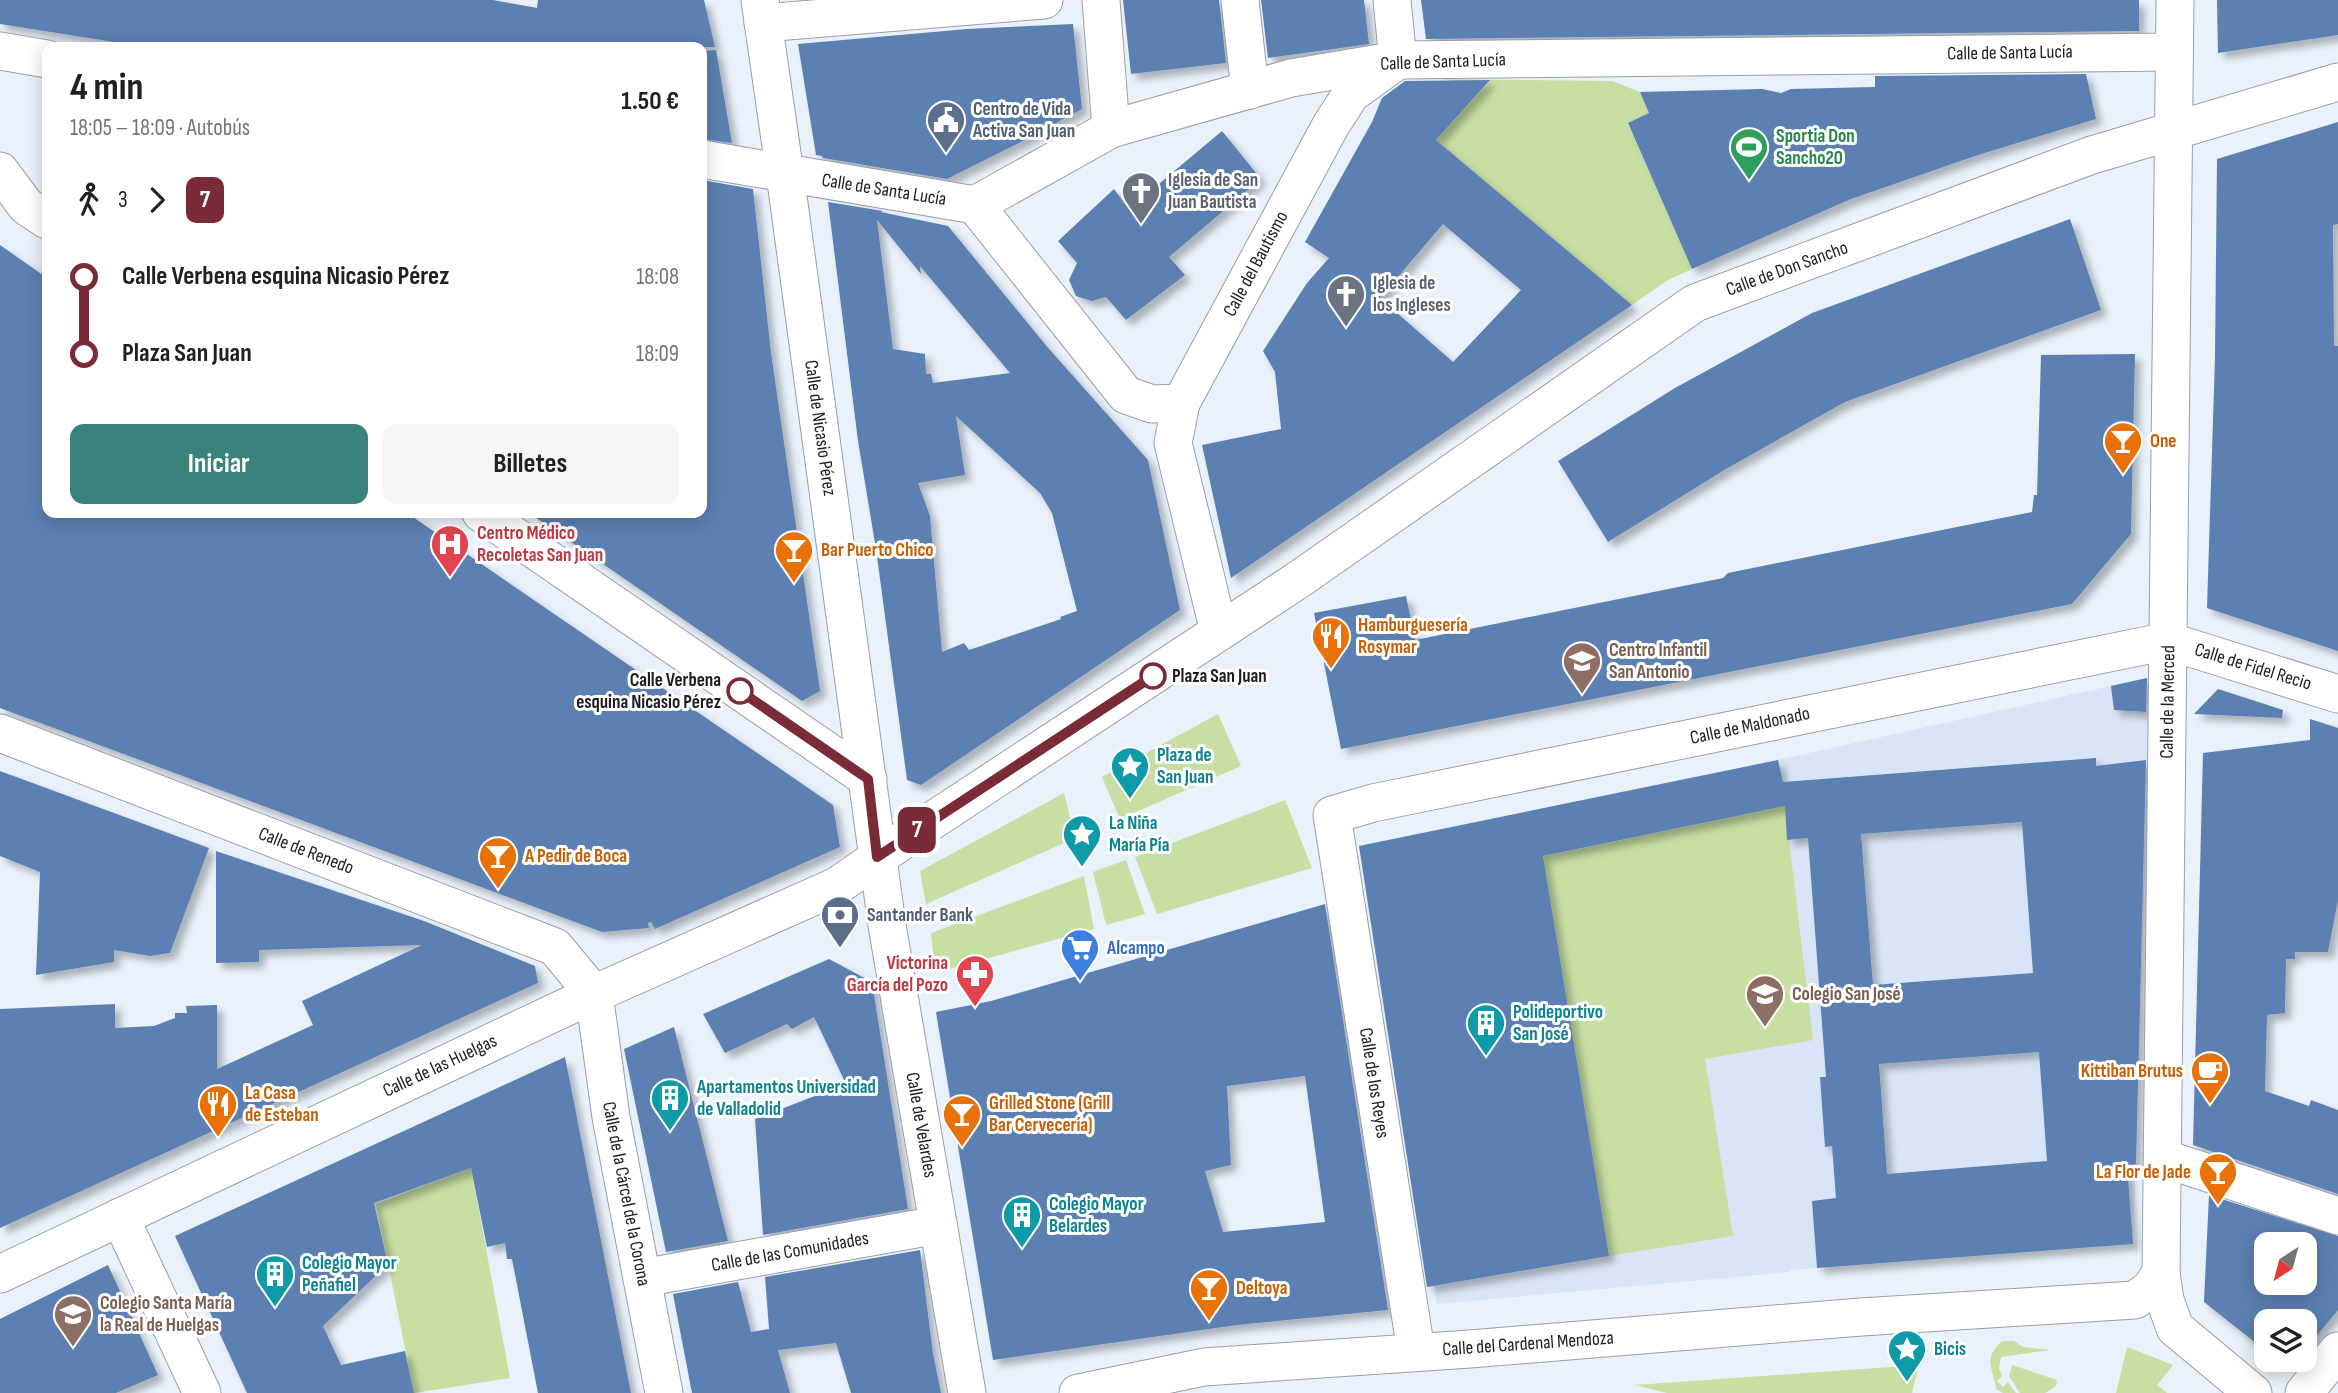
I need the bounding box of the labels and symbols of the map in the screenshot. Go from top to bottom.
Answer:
street label: Calle de Santa Lucía [1947,40,2073,66]
street label: Calle de Santa Lucía [1380,48,1506,76]
place label: Centro de Vida Activa San Juan [972,98,1075,143]
public building icon: Centro de Vida Activa San Juan [925,99,967,154]
place label: Sportia Don Sancho20 [1776,125,1855,170]
sports icon: Sportia Don Sancho20 [1728,126,1770,181]
street label: Calle de Santa Lucía [820,169,948,211]
place label: Iglesia de San Juan Bautista [1167,169,1258,214]
church icon: Iglesia de San Juan Bautista [1120,170,1162,225]
street label: Calle del Bautismo [1219,207,1293,321]
street label: Calle de Don Sancho [1723,236,1851,302]
place label: Iglesia de los Ingleses [1373,272,1451,317]
church icon: Iglesia de los Ingleses [1325,273,1367,328]
street label: Calle de Nicasio Pérez [799,359,841,498]
bar icon: One [2102,420,2144,475]
place label: One [2150,430,2176,453]
place label: Centro Médico Recoletas San Juan [477,522,603,567]
hospital icon: Centro Médico Recoletas San Juan [429,523,471,578]
bar icon: Bar Puerto Chico [773,529,815,584]
place label: Bar Puerto Chico [821,539,934,562]
place label: Hamburguesería Rosymar [1358,614,1468,659]
restaurant icon: Hamburguesería Rosymar [1310,615,1352,670]
street label: Calle de Fidel Recio [2192,638,2314,696]
place label: Centro Infantil San Antonio [1609,639,1707,684]
school or university icon: Centro Infantil San Antonio [1561,640,1603,695]
street label: Calle de la Merced [2156,645,2180,759]
marker: Plaza San Juan [1140,663,1166,689]
place label: Plaza San Juan [1172,665,1267,688]
place label: Calle Verbena esquina Nicasio Pérez [576,669,721,714]
marker: Calle Verbena esquina Nicasio Pérez [727,678,753,704]
street label: Calle de Maldonado [1688,702,1812,750]
place label: Plaza de San Juan [1157,744,1214,789]
place icon: Plaza de San Juan [1109,745,1151,800]
line badge: 7 [894,807,940,853]
place label: La Niña María Pía [1109,812,1169,857]
place icon: La Niña María Pía [1061,813,1103,868]
street label: Calle de Renedo [255,822,357,880]
bar icon: A Pedir de Boca [477,835,519,890]
place label: A Pedir de Boca [524,845,627,868]
bank icon: Santander Bank [819,894,861,949]
place label: Santander Bank [867,904,973,927]
supermarket icon: Alcampo [1059,927,1101,982]
place label: Alcampo [1106,937,1165,960]
place label: Victorina García del Pozo [847,952,948,997]
pharmacy icon: Victorina García del Pozo [954,953,996,1008]
school or university icon: Colegio San José [1744,973,1786,1028]
place label: Colegio San José [1792,983,1901,1006]
place label: Polideportivo San José [1513,1001,1603,1046]
building icon: Polideportivo San José [1465,1002,1507,1057]
street label: Calle de los Reyes [1354,1026,1394,1140]
street label: Calle de las Huelgas [379,1029,501,1103]
cafe icon: Kittiban Brutus [2189,1050,2231,1105]
place label: Kittiban Brutus [2081,1060,2183,1083]
street label: Calle de Velardes [900,1071,942,1180]
place label: Apartamentos Universidad de Valladolid [696,1076,876,1121]
building icon: Apartamentos Universidad de Valladolid [649,1077,691,1132]
place label: La Casa de Esteban [245,1082,319,1127]
restaurant icon: La Casa de Esteban [197,1083,239,1138]
place label: Grilled Stone (Grill Bar Cervecería) [989,1092,1110,1137]
bar icon: Grilled Stone (Grill Bar Cervecería) [941,1093,983,1148]
street label: Calle de la Cárcel de la Corona [597,1100,655,1288]
bar icon: La Flor de Jade [2197,1151,2239,1206]
place label: La Flor de Jade [2096,1161,2191,1184]
place label: Colegio Mayor Belardes [1049,1193,1144,1238]
building icon: Colegio Mayor Belardes [1001,1194,1043,1249]
street label: Calle de las Comunidades [709,1227,871,1277]
north arrow [2254,1232,2317,1295]
place label: Colegio Mayor Peñafiel [302,1252,397,1297]
building icon: Colegio Mayor Peñafiel [254,1253,296,1308]
bar icon: Deltoya [1188,1267,1230,1322]
place label: Deltoya [1236,1277,1288,1300]
place label: Colegio Santa María la Real de Huelgas [100,1292,232,1337]
school or university icon: Colegio Santa María la Real de Huelgas [52,1293,94,1348]
street label: Calle del Cardenal Mendoza [1441,1327,1615,1361]
place icon: Bicis [1886,1328,1928,1383]
place label: Bicis [1934,1338,1966,1361]

